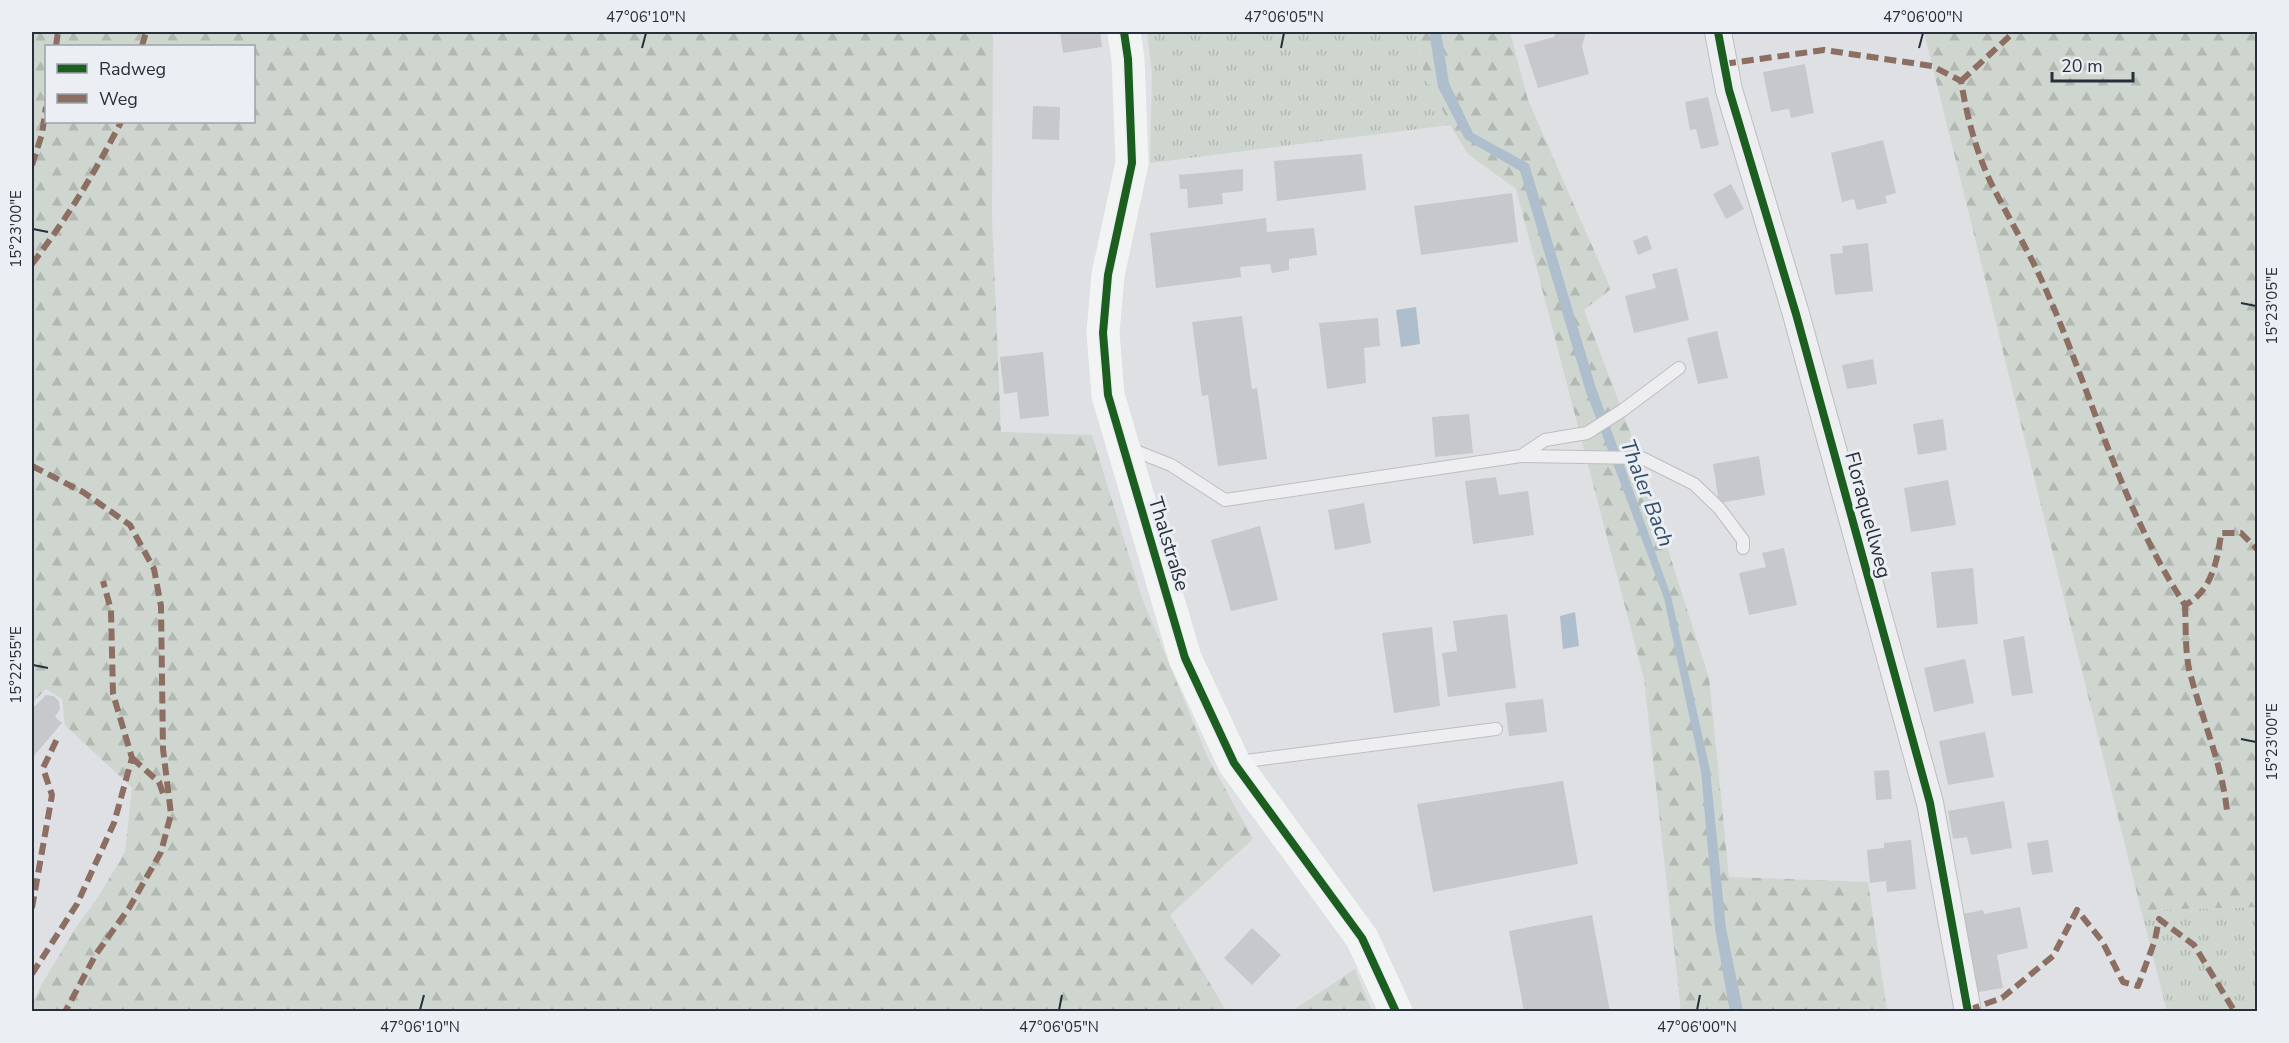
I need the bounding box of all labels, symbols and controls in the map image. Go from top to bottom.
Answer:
text: 47°06'10"N [606,7,686,27]
text: 47°06'05"N [1244,7,1324,27]
text: 47°06'00"N [1883,7,1963,27]
legend [45,45,255,123]
scale bar [2052,45,2133,83]
text: 20 m [2061,54,2103,78]
text: Radweg [99,57,166,81]
text: Weg [99,87,138,111]
text: 15°23'00"E [6,190,26,268]
text: 15°23'05"E [2262,267,2282,345]
water label: Thaler Bach [1614,435,1680,551]
street label: Floraquellweg [1838,449,1898,581]
street label: Thalstraße [1142,494,1196,594]
text: 15°22'55"E [6,626,26,704]
text: 15°23'00"E [2262,703,2282,781]
text: 47°06'10"N [380,1017,460,1037]
text: 47°06'05"N [1019,1017,1099,1037]
text: 47°06'00"N [1657,1017,1737,1037]

